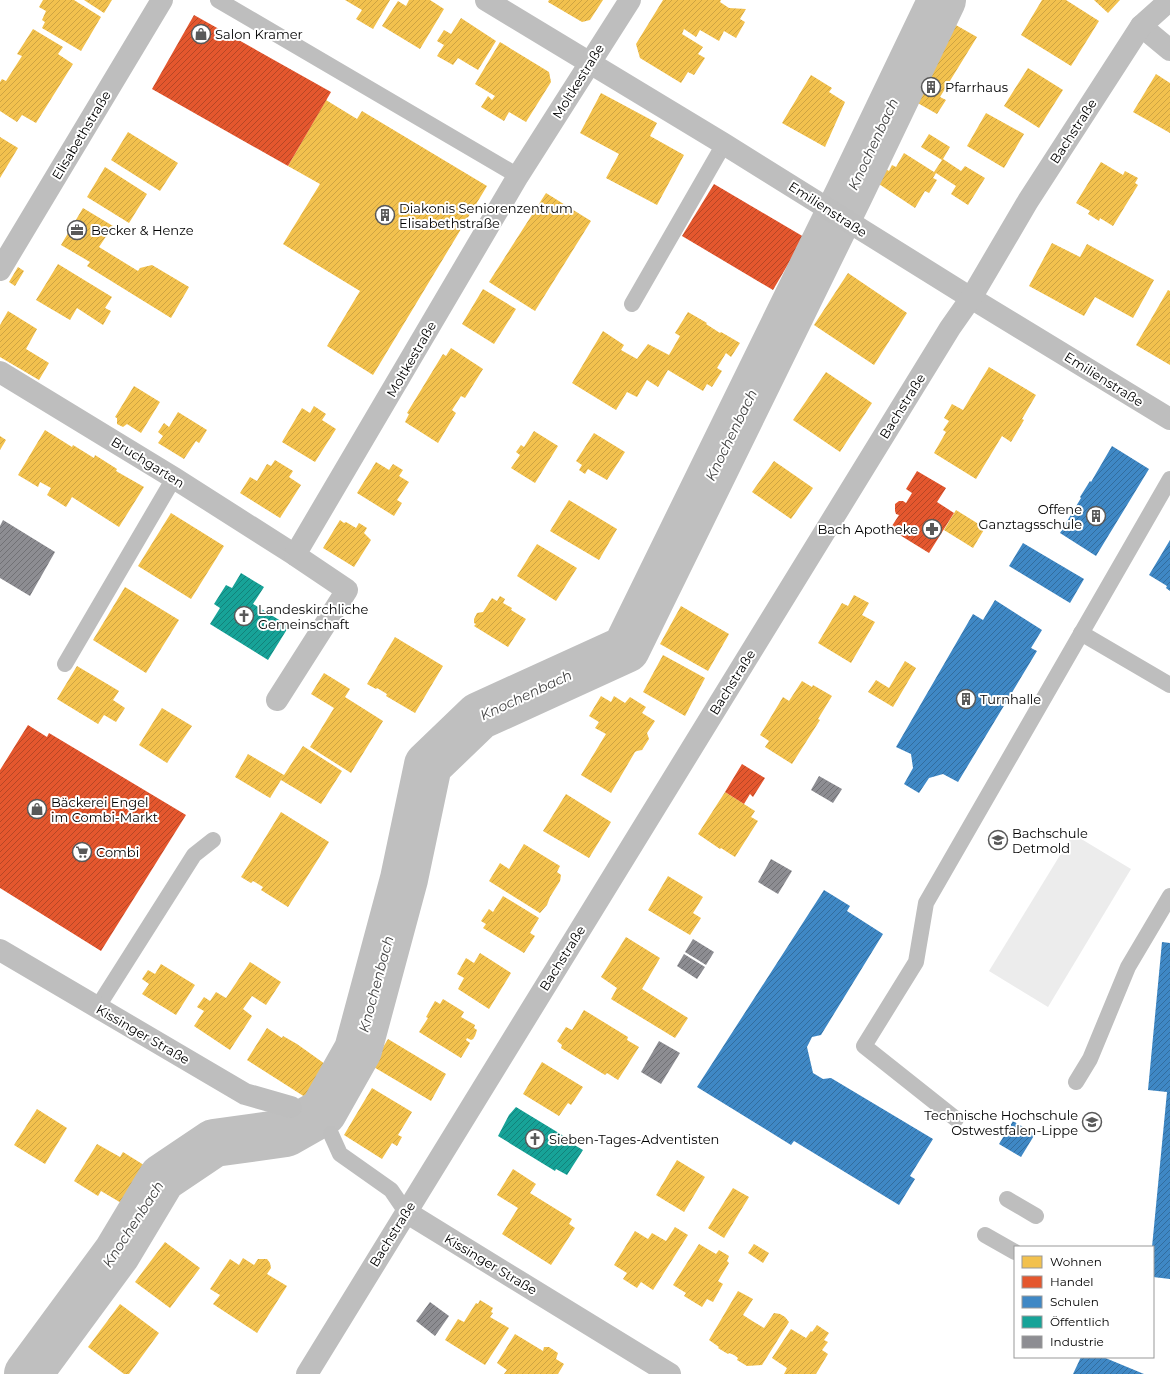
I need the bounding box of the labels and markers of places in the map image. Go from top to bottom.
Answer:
shop icon: Salon Kramer [190,23,212,45]
place label: Salon Kramer [215,26,303,42]
building icon: Pfarrhaus [920,76,942,98]
place label: Pfarrhaus [945,79,1008,95]
place label: Diakonis Seniorenzentrum Elisabethstraße [399,200,573,231]
building icon: Diakonis Seniorenzentrum Elisabethstraße [374,204,396,226]
office icon: Becker & Henze [66,219,88,241]
place label: Becker & Henze [91,222,194,238]
place label: Offene Ganztagsschule [978,501,1082,532]
building icon: Offene Ganztagsschule [1085,505,1107,527]
pharmacy icon: Bach Apotheke [921,518,943,540]
place label: Bach Apotheke [818,521,918,537]
place label: Landeskirchliche Gemeinschaft [258,601,368,632]
church icon: Landeskirchliche Gemeinschaft [233,605,255,627]
building icon: Turnhalle [955,688,977,710]
place label: Turnhalle [980,691,1041,707]
place label: Bäckerei Engel im Combi-Markt [51,794,158,825]
shop icon: Bäckerei Engel im Combi-Markt [26,798,48,820]
place label: Bachschule Detmold [1012,825,1088,856]
school or university icon: Bachschule Detmold [987,829,1009,851]
supermarket icon: Combi [71,841,93,863]
place label: Combi [96,844,139,860]
place label: Technische Hochschule Ostwestfalen-Lippe [924,1107,1078,1138]
school or university icon: Technische Hochschule Ostwestfalen-Lippe [1081,1111,1103,1133]
church icon: Sieben-Tages-Adventisten [524,1128,546,1150]
place label: Sieben-Tages-Adventisten [549,1131,719,1147]

